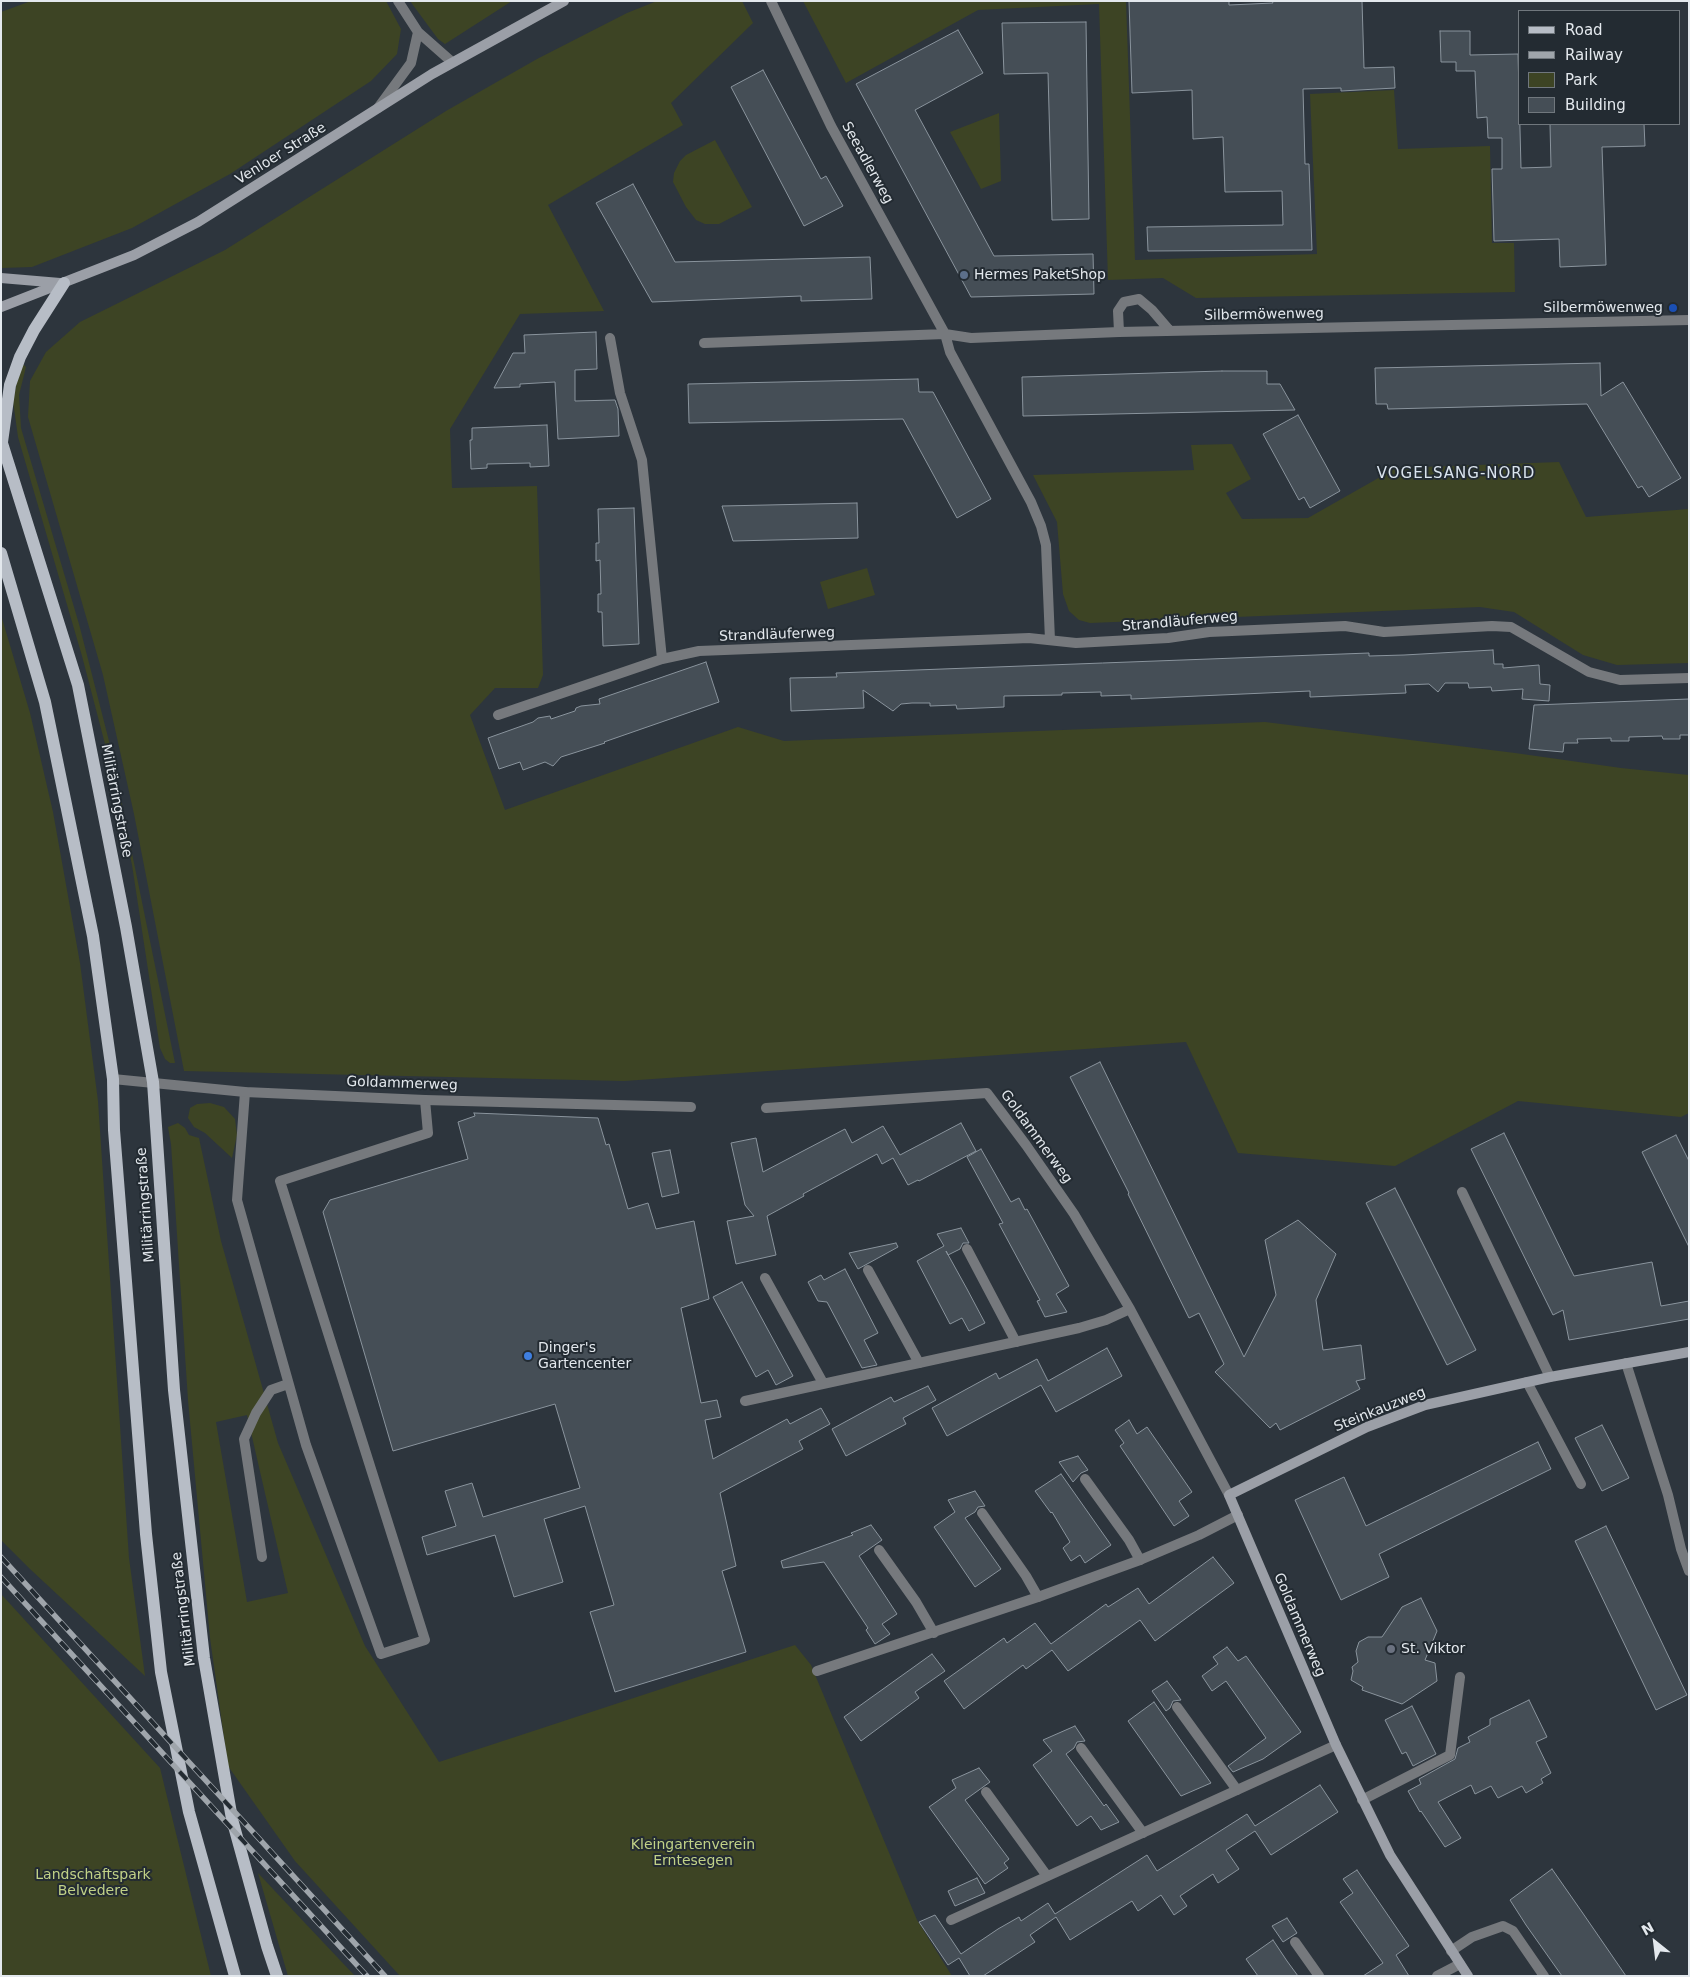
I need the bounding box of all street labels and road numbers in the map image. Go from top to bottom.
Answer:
street label: Venloer Straße [233,119,329,189]
street label: Seeadlerweg [838,119,896,207]
street label: Silbermöwenweg [1204,306,1324,324]
street label: Strandläuferweg [1121,609,1239,635]
street label: Strandläuferweg [719,625,835,645]
street label: Militärringstraße [97,743,135,859]
street label: Goldammerweg [346,1074,458,1094]
street label: Goldammerweg [996,1087,1076,1187]
street label: Militärringstraße [134,1147,158,1263]
street label: Steinkauzweg [1332,1384,1428,1436]
street label: Militärringstraße [169,1551,199,1667]
street label: Goldammerweg [1270,1570,1328,1680]

